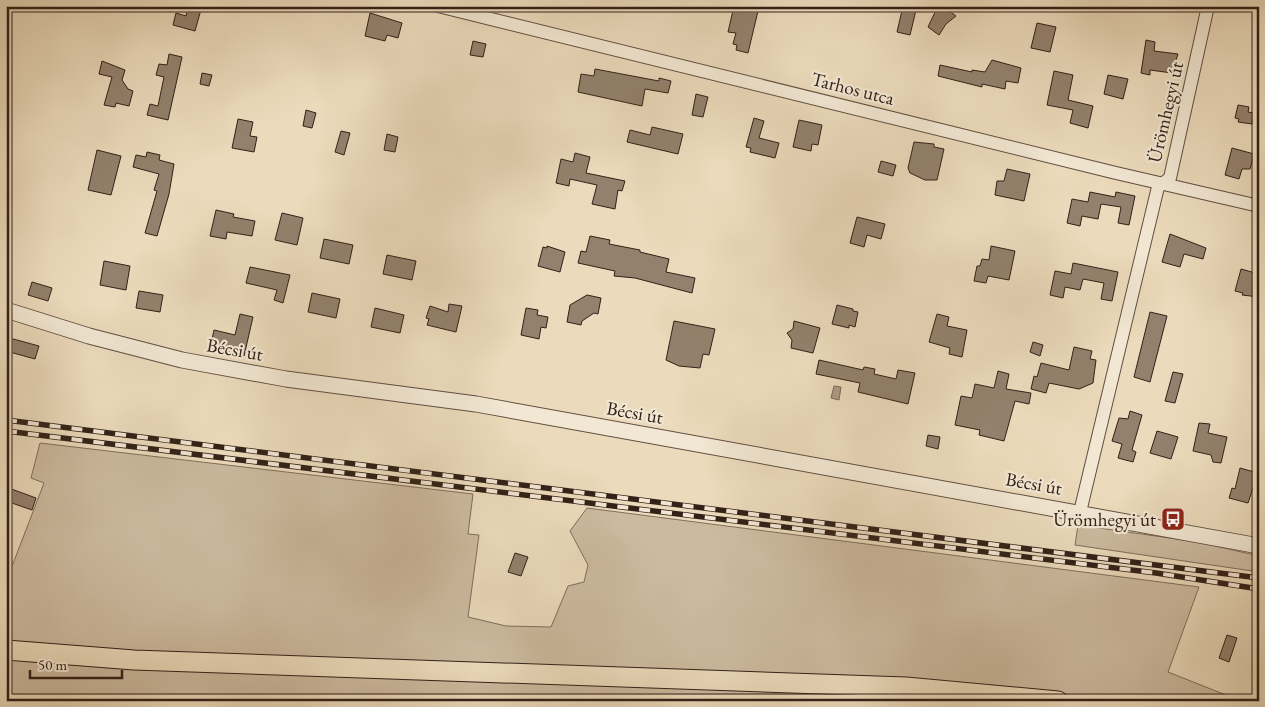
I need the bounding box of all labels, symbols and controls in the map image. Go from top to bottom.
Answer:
street label: Ürömhegyi út [1142,59,1189,165]
street label: Tarhos utca [809,66,897,111]
street label: Bécsi út [205,332,265,367]
street label: Bécsi út [605,395,665,430]
street label: Bécsi út [1004,466,1064,501]
bus stop icon: Ürömhegyi út [1160,506,1186,532]
place label: Ürömhegyi út [1053,507,1156,532]
scale bar [30,647,122,679]
text: 50 m [38,655,67,674]

